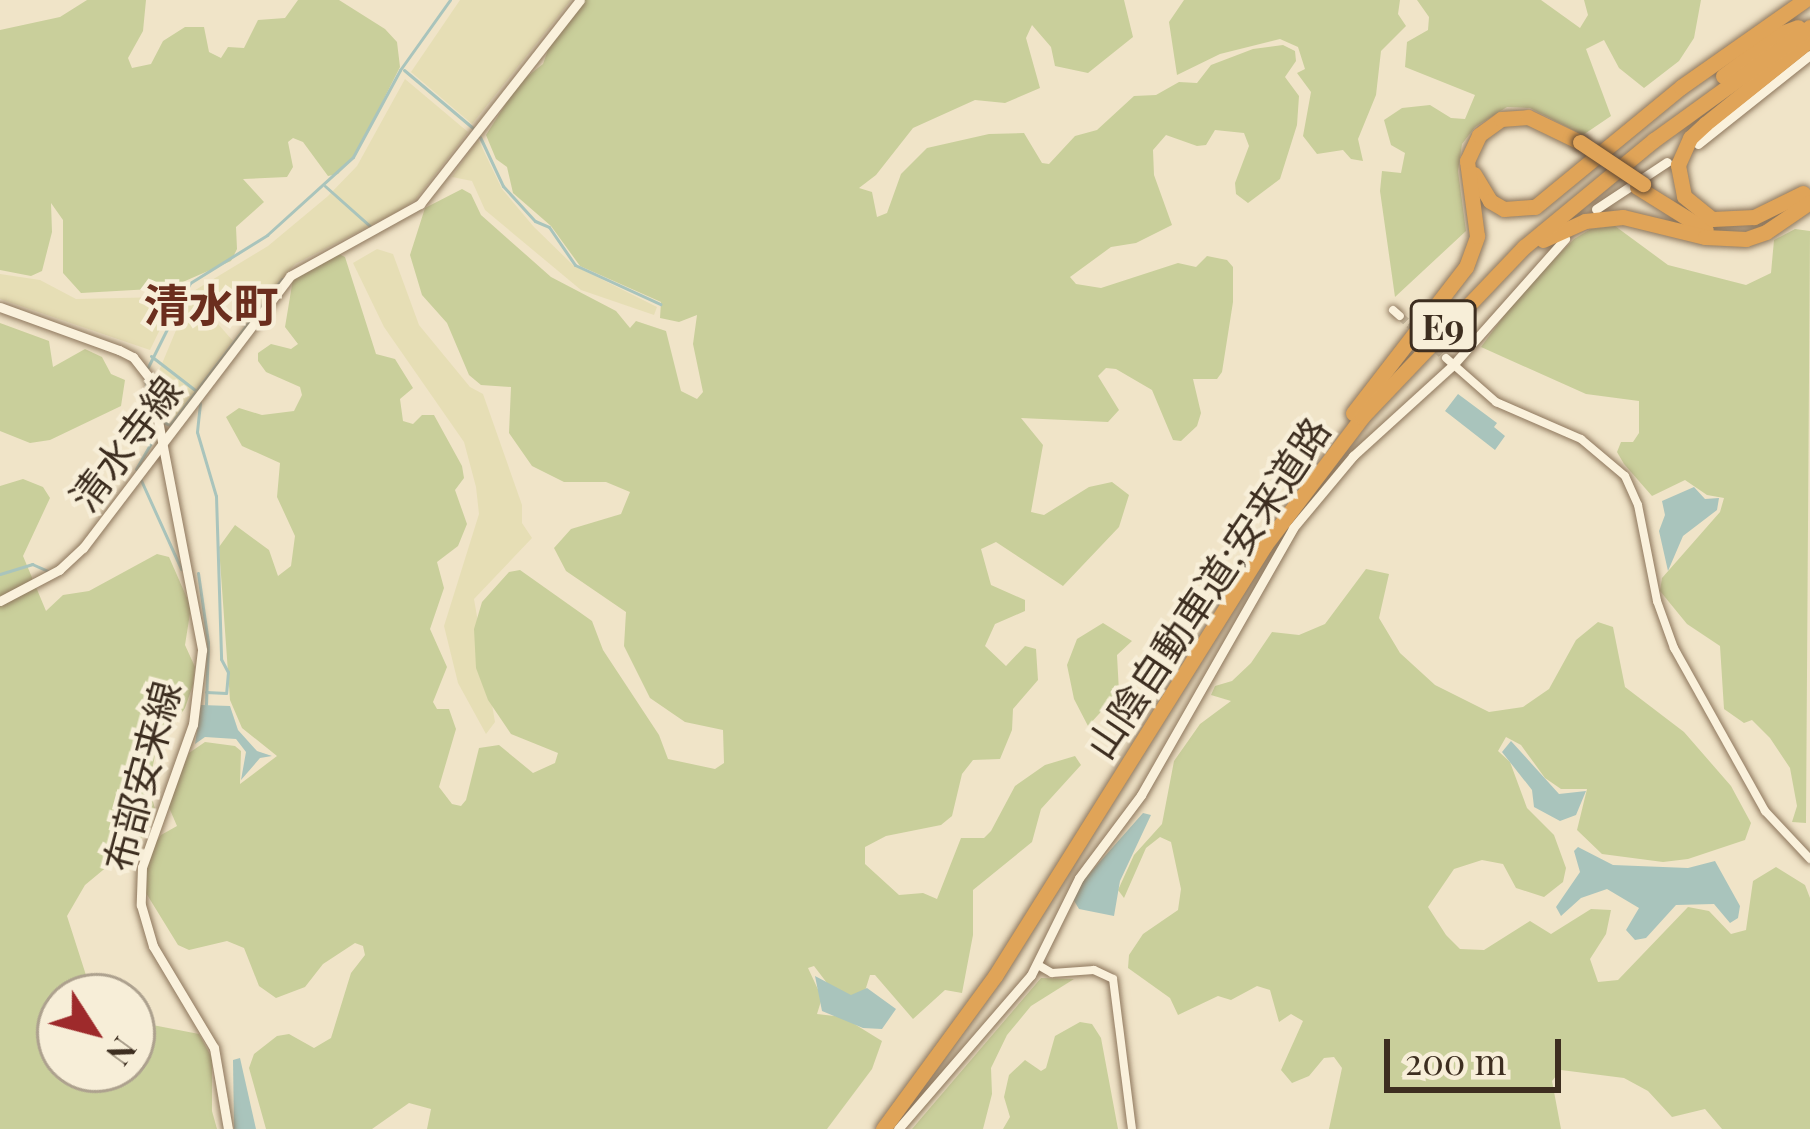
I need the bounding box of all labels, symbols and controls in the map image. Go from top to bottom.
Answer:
district label: 清水町 [144,277,278,331]
road number: E9 [1407,296,1479,356]
street label: 清水寺線 [59,367,191,519]
street label: 山陰自動車道;安来道路 [1075,408,1339,766]
street label: 布部安来線 [93,676,189,876]
north arrow [36,973,156,1093]
scale bar [1390,1015,1567,1089]
text: N [98,1030,148,1075]
text: 200 m [1405,1036,1506,1084]

